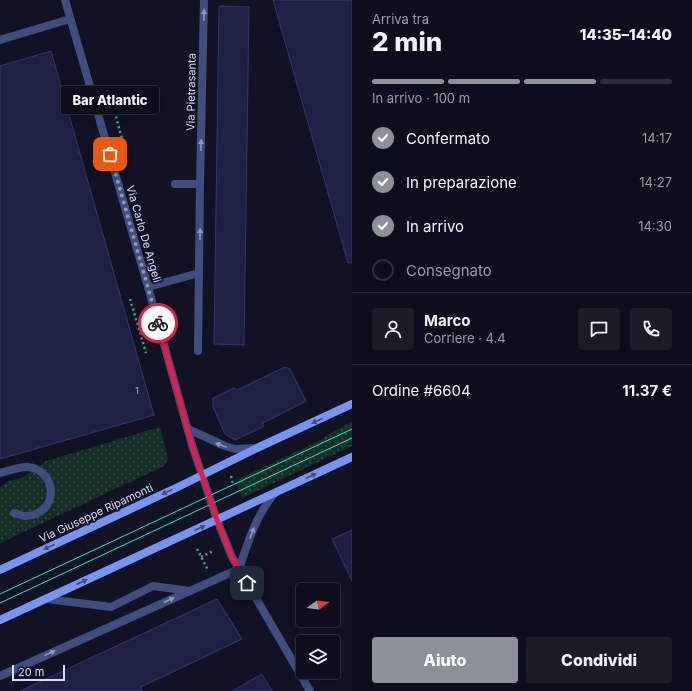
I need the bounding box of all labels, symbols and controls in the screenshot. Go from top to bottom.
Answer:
one-way arrow [201,8,207,21]
text: Arriva tra [372,11,429,27]
text: 14:35–14:40 [580,25,672,44]
text: 2 min [372,26,442,57]
street label: Via Pietrasanta [183,53,199,131]
callout: Bar Atlantic [61,86,159,114]
text: In arrivo · 100 m [372,90,470,106]
text: Bar Atlantic [72,92,148,108]
icon: check [372,127,394,149]
text: Confermato [406,129,490,148]
text: 14:17 [642,130,672,146]
pin [93,137,127,171]
one-way arrow [198,138,204,151]
icon: bag [99,143,121,165]
icon: check [372,171,394,193]
text: In preparazione [406,173,517,192]
text: 14:27 [639,174,672,190]
street label: Via Carlo De Angeli [123,184,165,284]
icon: check [372,215,394,237]
text: In arrivo [406,217,464,236]
text: 14:30 [638,218,672,234]
one-way arrow [197,227,203,240]
text: Consegnato [406,261,492,280]
courier [138,303,178,343]
button: person [372,308,414,350]
button: chat [578,308,620,350]
button: phone [630,308,672,350]
text: Marco [424,311,470,330]
icon: bike [147,312,169,334]
text: Corriere · 4.4 [424,330,506,346]
text: Ordine #6604 [372,381,471,400]
text: 11.37 € [622,381,672,400]
house number: 1 [135,385,139,396]
one-way arrow [311,418,322,424]
one-way arrow [215,441,227,447]
one-way arrow [305,473,316,479]
street label: Via Giuseppe Ripamonti [37,480,155,546]
one-way arrow [161,489,172,495]
one-way arrow [195,525,206,531]
one-way arrow [250,526,256,538]
one-way arrow [43,544,54,550]
pin [230,566,264,600]
icon: home [236,572,258,594]
one-way arrow [77,579,89,585]
north arrow [296,583,340,627]
map controls [296,583,340,679]
one-way arrow [163,597,175,603]
button: layers [296,635,340,679]
button: Aiuto [372,637,518,683]
button: Condividi [526,637,672,683]
one-way arrow [45,650,56,656]
scale bar [12,663,65,682]
text: 20 m [18,665,44,679]

